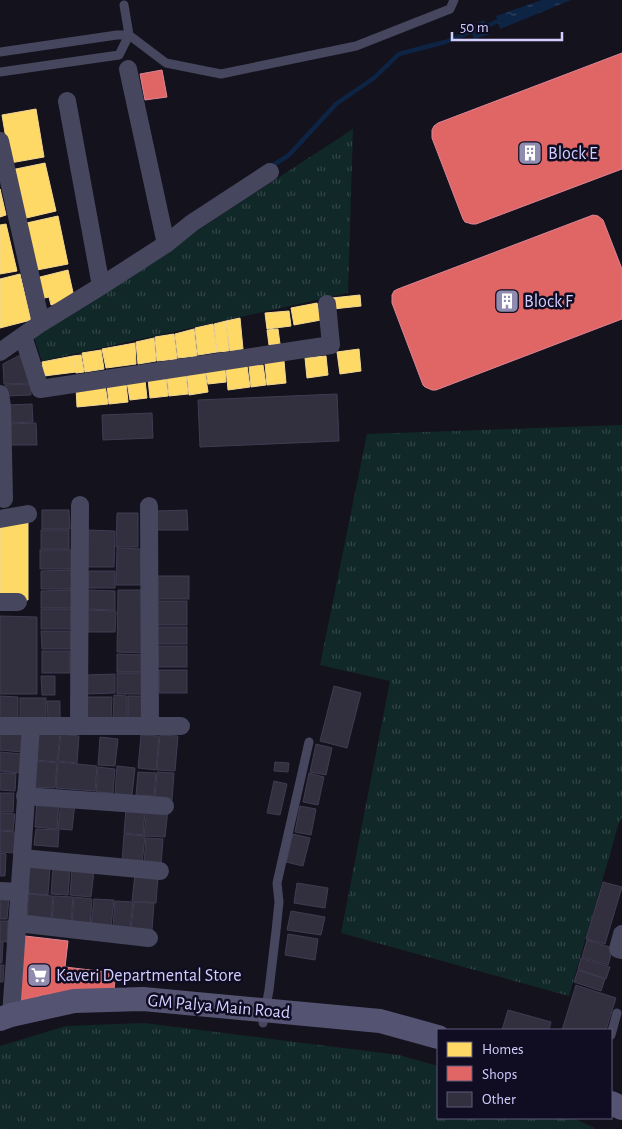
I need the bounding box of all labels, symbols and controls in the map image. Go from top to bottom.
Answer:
scale bar [452,10,562,42]
text: 50 m [460,20,489,35]
building icon: Block E [517,140,543,166]
place label: Block E [548,145,598,163]
building icon: Block F [494,288,520,314]
place label: Block F [524,293,573,311]
supermarket icon: Kaveri Departmental Store [26,962,52,988]
place label: Kaveri Departmental Store [56,967,242,985]
street label: GM Palya Main Road [147,992,291,1022]
legend [437,1029,612,1119]
text: Homes [482,1042,524,1057]
text: Shops [482,1067,517,1082]
text: Other [482,1092,516,1107]

